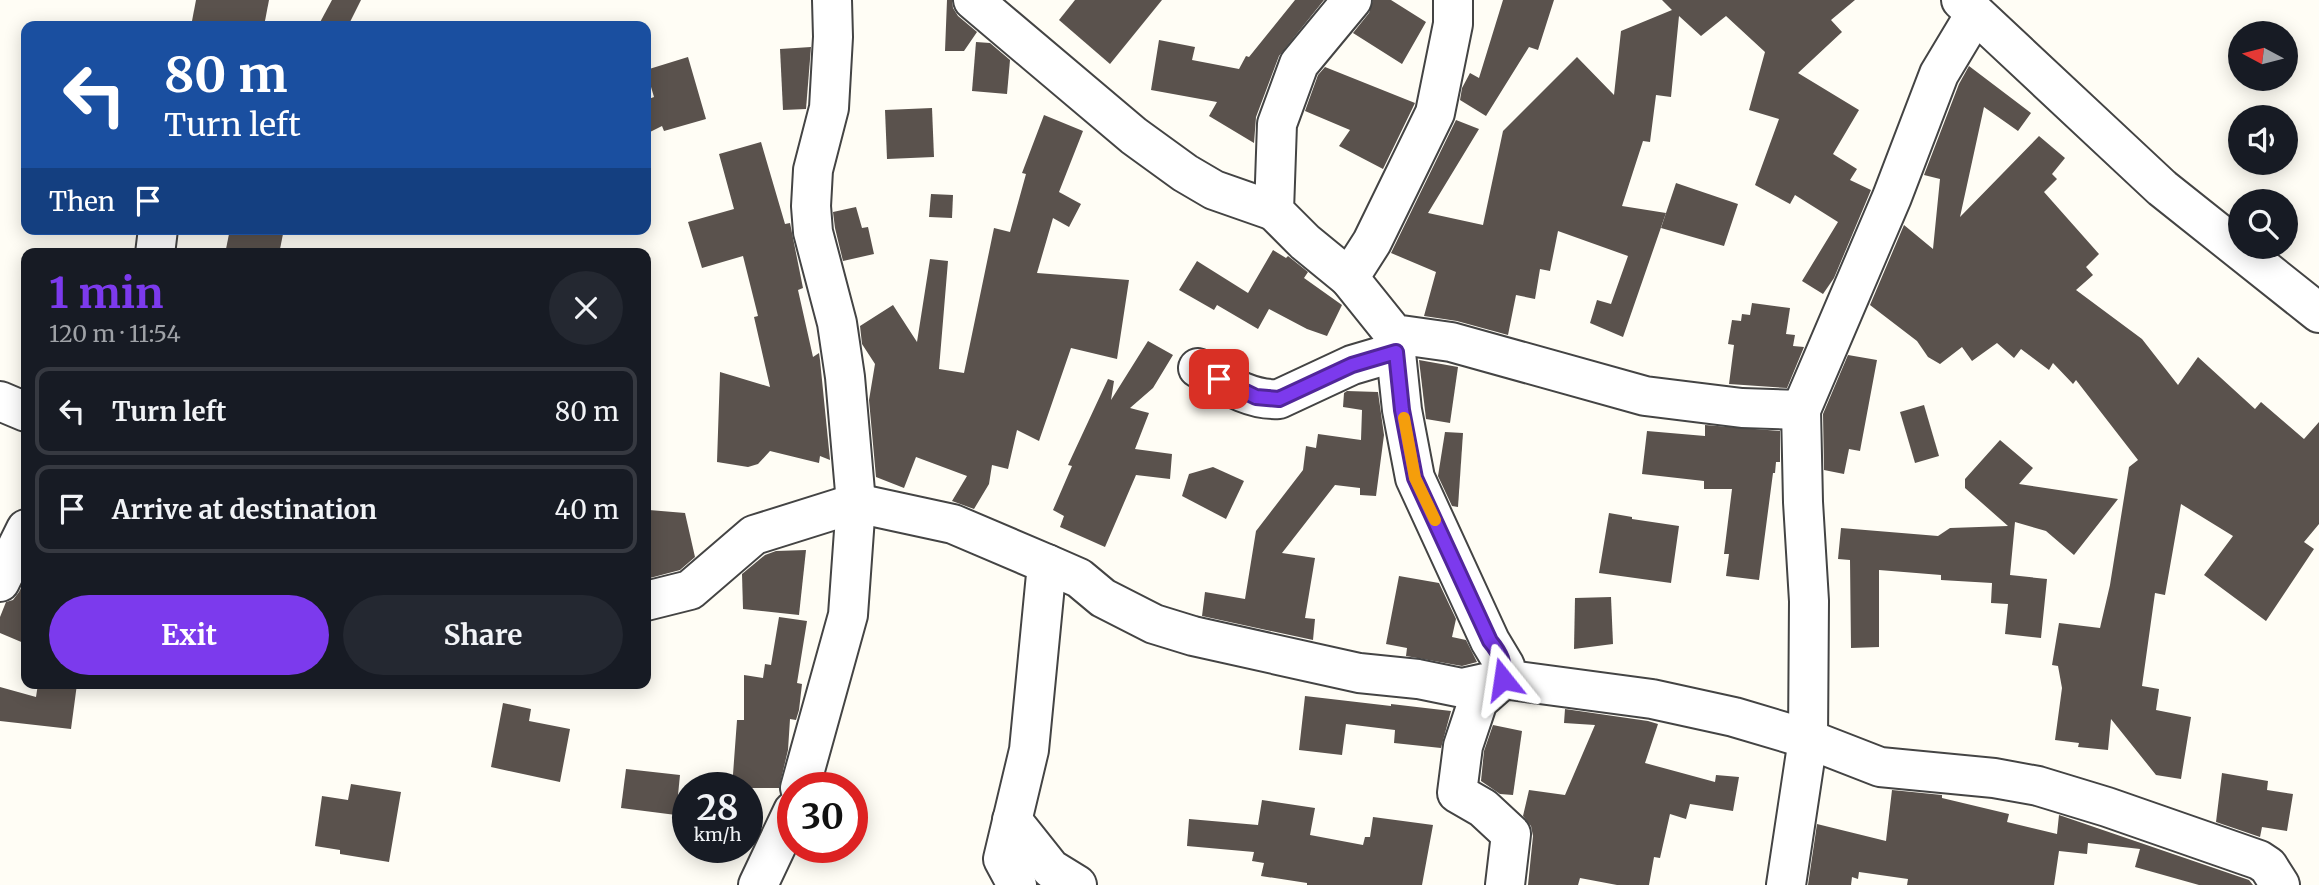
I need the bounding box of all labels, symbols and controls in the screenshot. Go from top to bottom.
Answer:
north arrow [2228,21,2298,91]
map controls [2228,21,2298,259]
text: 80 m [164,44,287,105]
icon: left [49,49,140,140]
text: Turn left [164,105,301,145]
button: sound [2228,105,2298,175]
icon: arrive [129,182,167,220]
text: Then [49,185,115,218]
button: search [2228,189,2298,259]
text: 1 min [49,267,163,319]
button: close [549,271,623,345]
text: 120 m · 11:54 [49,319,181,348]
pin [1189,349,1249,409]
icon: arrive [1200,360,1238,398]
icon: left [53,392,91,430]
text: Turn left [112,395,226,428]
text: 80 m [555,395,619,428]
icon: arrive [53,490,91,528]
text: Arrive at destination [112,493,377,526]
text: 40 m [555,493,619,526]
button: Exit [49,595,329,675]
button: Share [343,595,623,675]
position arrow [1466,642,1540,716]
speed limit sign: 30 [777,772,868,863]
text: 28 [696,786,739,830]
text: km/h [694,823,741,846]

